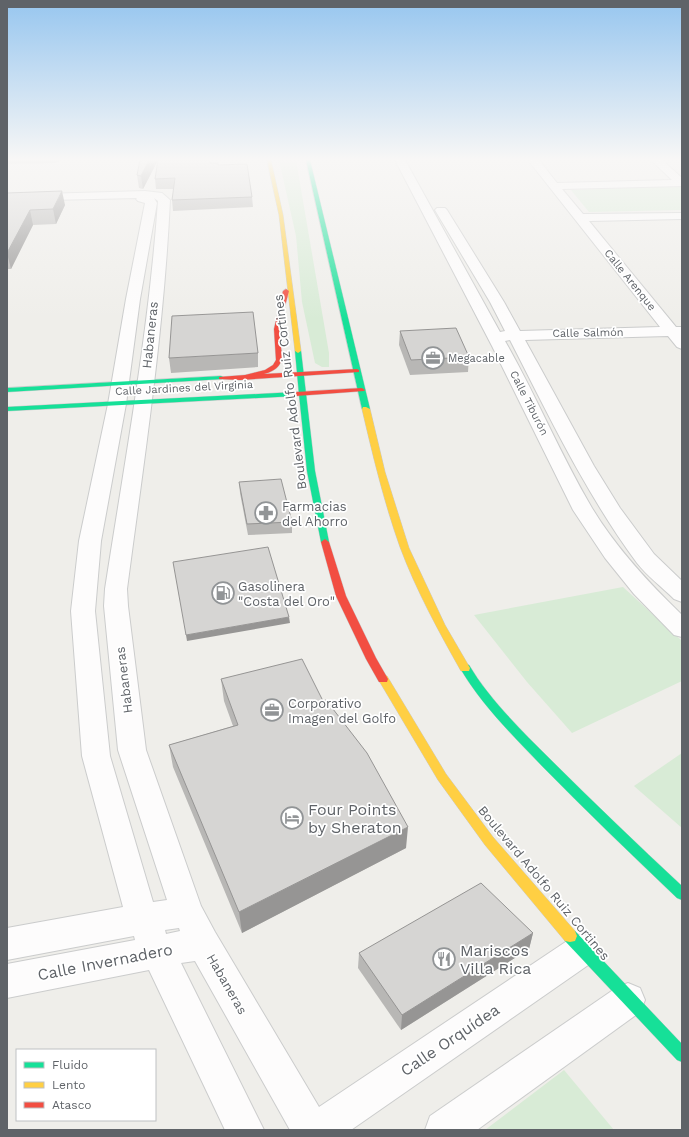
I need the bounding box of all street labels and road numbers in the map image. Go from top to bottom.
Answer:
street label: Calle Arenque [601,247,659,313]
street label: Boulevard Adolfo Ruiz Cortines [271,293,309,490]
street label: Habaneras [139,301,161,369]
street label: Calle Salmón [552,326,624,340]
street label: Calle Tiburón [507,368,551,438]
street label: Calle Jardines del Virginia [115,378,253,398]
street label: Habaneras [112,646,136,714]
street label: Boulevard Adolfo Ruiz Cortines [475,803,613,963]
street label: Calle Invernadero [36,940,174,984]
street label: Habaneras [204,951,250,1017]
street label: Calle Orquídea [397,1000,503,1080]

